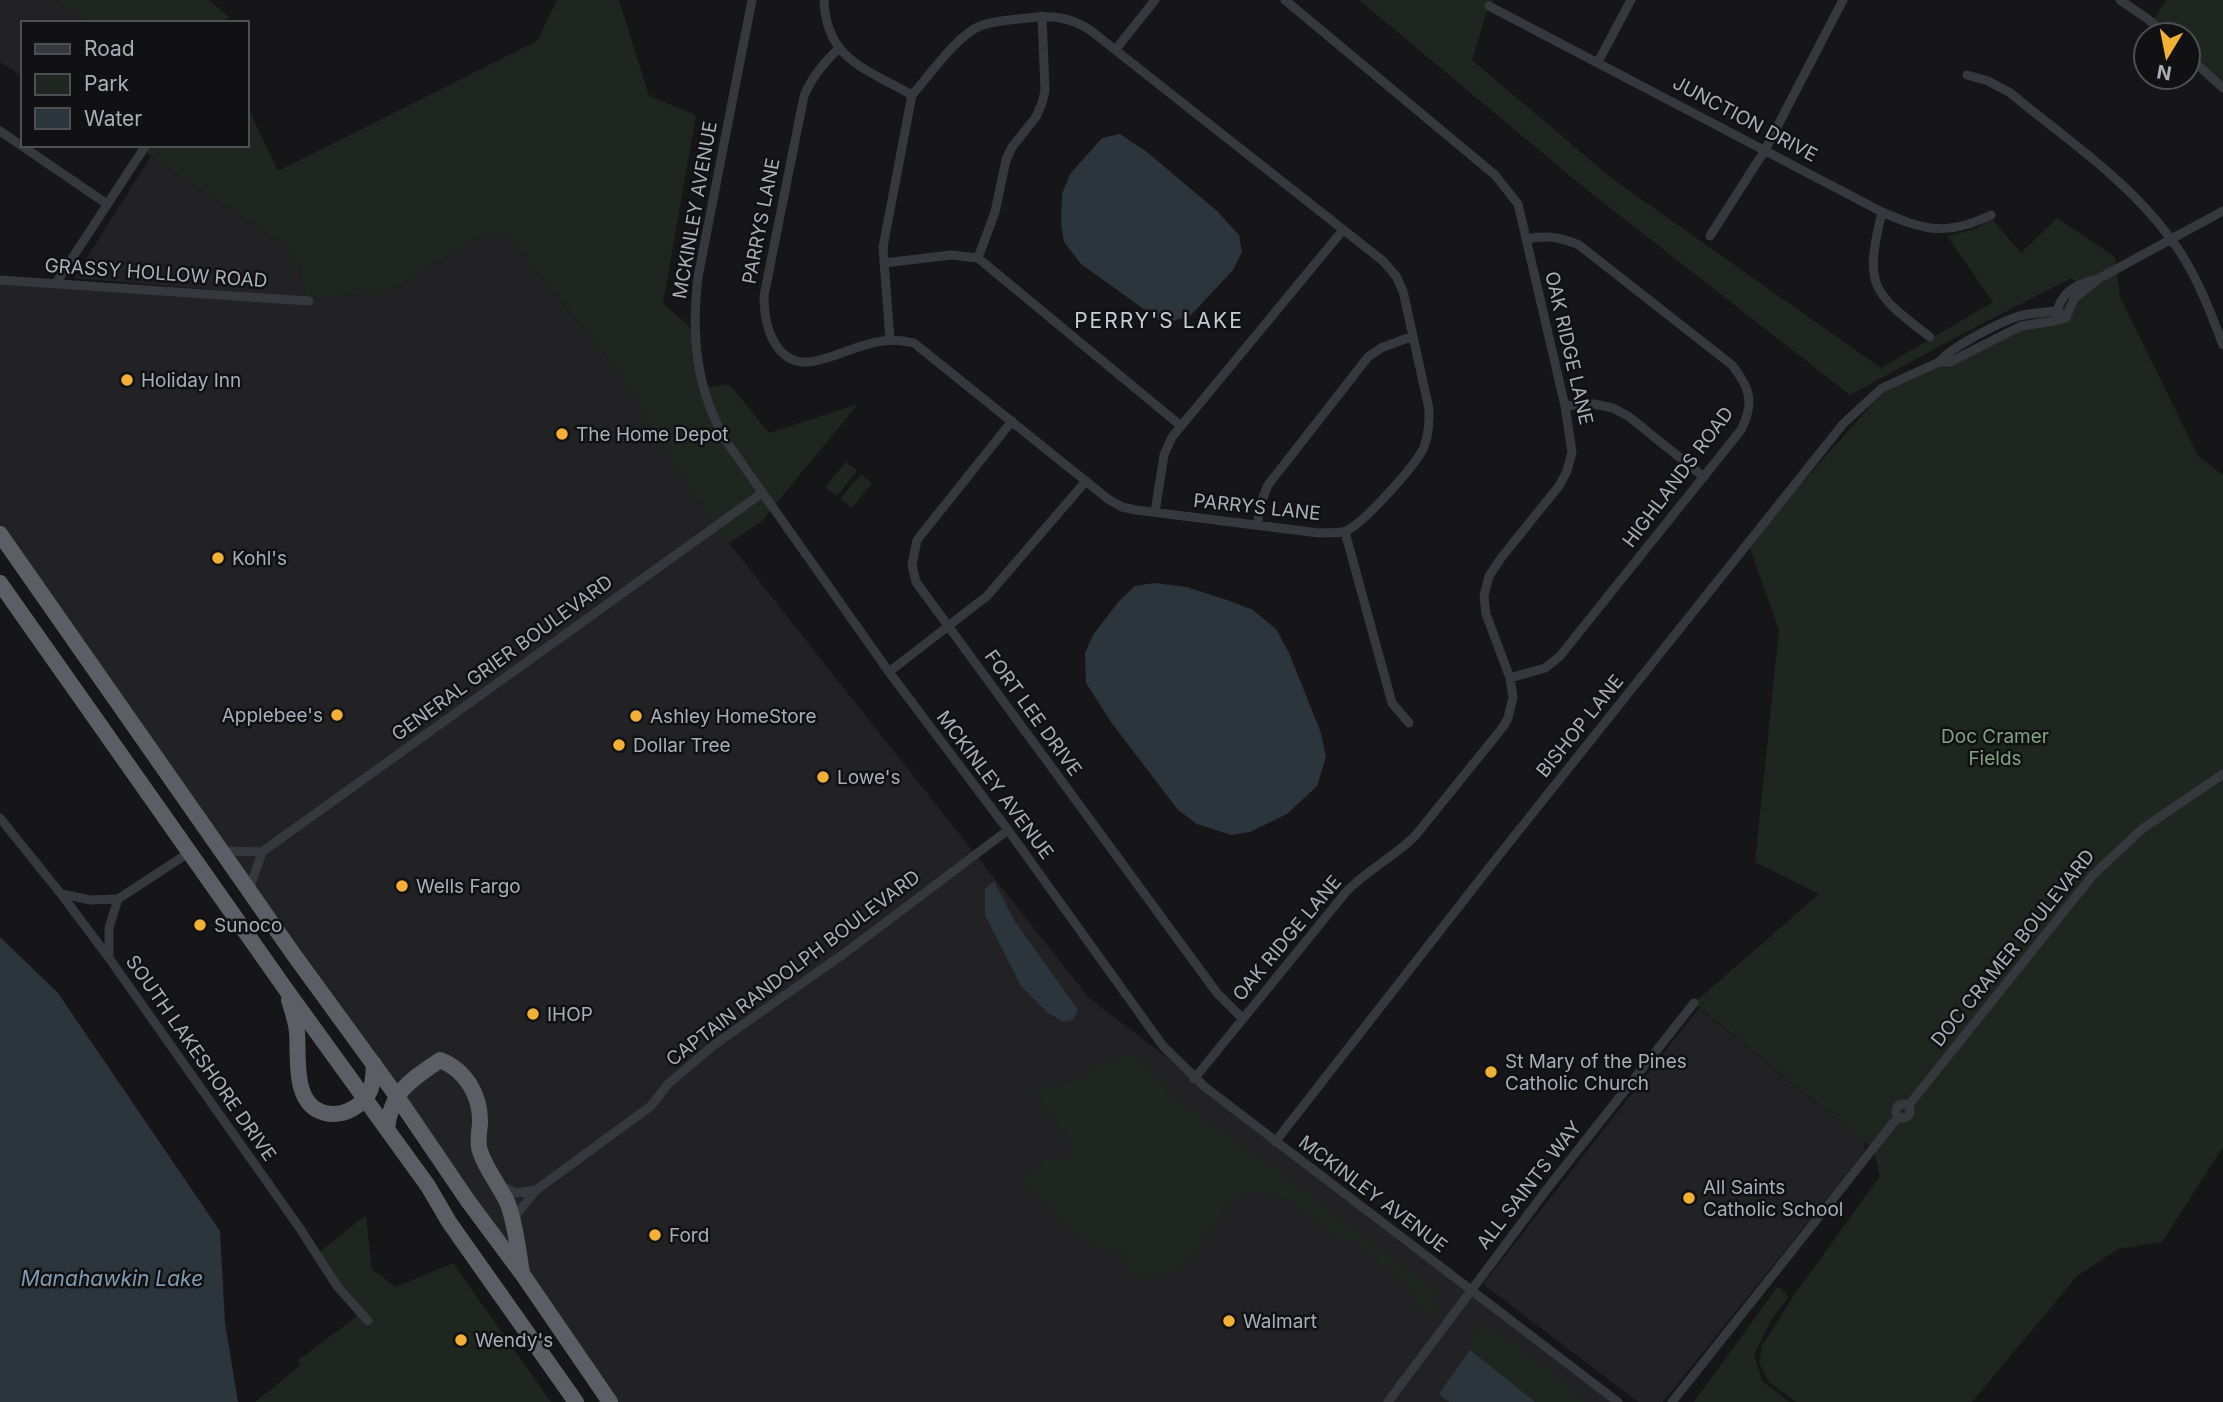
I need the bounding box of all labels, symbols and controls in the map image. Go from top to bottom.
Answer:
legend [21,21,248,147]
north arrow [2132,21,2202,91]
text: Road [84,36,135,61]
text: N [2155,60,2173,85]
text: Park [84,71,129,96]
street label: JUNCTION DRIVE [1669,71,1821,167]
text: Water [84,106,142,131]
street label: MCKINLEY AVENUE [668,119,722,301]
street label: PARRYS LANE [738,156,784,286]
street label: GRASSY HOLLOW ROAD [44,254,268,292]
street label: OAK RIDGE LANE [1540,269,1598,427]
district label: PERRY'S LAKE [1074,308,1244,333]
place label: Holiday Inn [141,369,241,392]
marker: Holiday Inn [119,372,135,388]
street label: HIGHLANDS ROAD [1618,402,1738,552]
place label: The Home Depot [576,423,729,446]
marker: The Home Depot [554,426,570,442]
street label: PARRYS LANE [1192,489,1322,525]
place label: Kohl's [232,547,287,570]
marker: Kohl's [210,550,226,566]
street label: GENERAL GRIER BOULEVARD [387,570,617,746]
street label: FORT LEE DRIVE [980,646,1086,780]
street label: BISHOP LANE [1532,670,1628,782]
place label: Applebee's [222,704,323,727]
place label: Ashley HomeStore [650,705,816,728]
street label: MCKINLEY AVENUE [932,706,1058,864]
marker: Applebee's [329,707,345,723]
marker: Ashley HomeStore [628,708,644,724]
park label: Doc Cramer Fields [1941,725,2049,770]
place label: Dollar Tree [633,734,731,757]
marker: Dollar Tree [611,737,627,753]
place label: Lowe's [837,766,901,789]
marker: Lowe's [815,769,831,785]
street label: DOC CRAMER BOULEVARD [1926,845,2100,1051]
street label: CAPTAIN RANDOLPH BOULEVARD [662,865,924,1071]
street label: OAK RIDGE LANE [1228,871,1346,1005]
place label: Wells Fargo [416,875,521,898]
marker: Wells Fargo [394,878,410,894]
place label: Sunoco [214,914,282,937]
marker: Sunoco [192,917,208,933]
street label: SOUTH LAKESHORE DRIVE [121,951,281,1165]
place label: IHOP [547,1003,593,1026]
marker: IHOP [525,1006,541,1022]
place label: St Mary of the Pines Catholic Church [1505,1050,1687,1095]
marker: St Mary of the Pines Catholic Church [1483,1064,1499,1080]
street label: ALL SAINTS WAY [1472,1116,1586,1254]
street label: MCKINLEY AVENUE [1294,1131,1452,1257]
place label: All Saints Catholic School [1703,1176,1843,1221]
marker: All Saints Catholic School [1681,1190,1697,1206]
place label: Ford [669,1224,709,1247]
marker: Ford [647,1227,663,1243]
water label: Manahawkin Lake [21,1266,203,1291]
place label: Walmart [1243,1310,1317,1333]
marker: Walmart [1221,1313,1237,1329]
place label: Wendy's [475,1329,553,1352]
marker: Wendy's [453,1332,469,1348]

